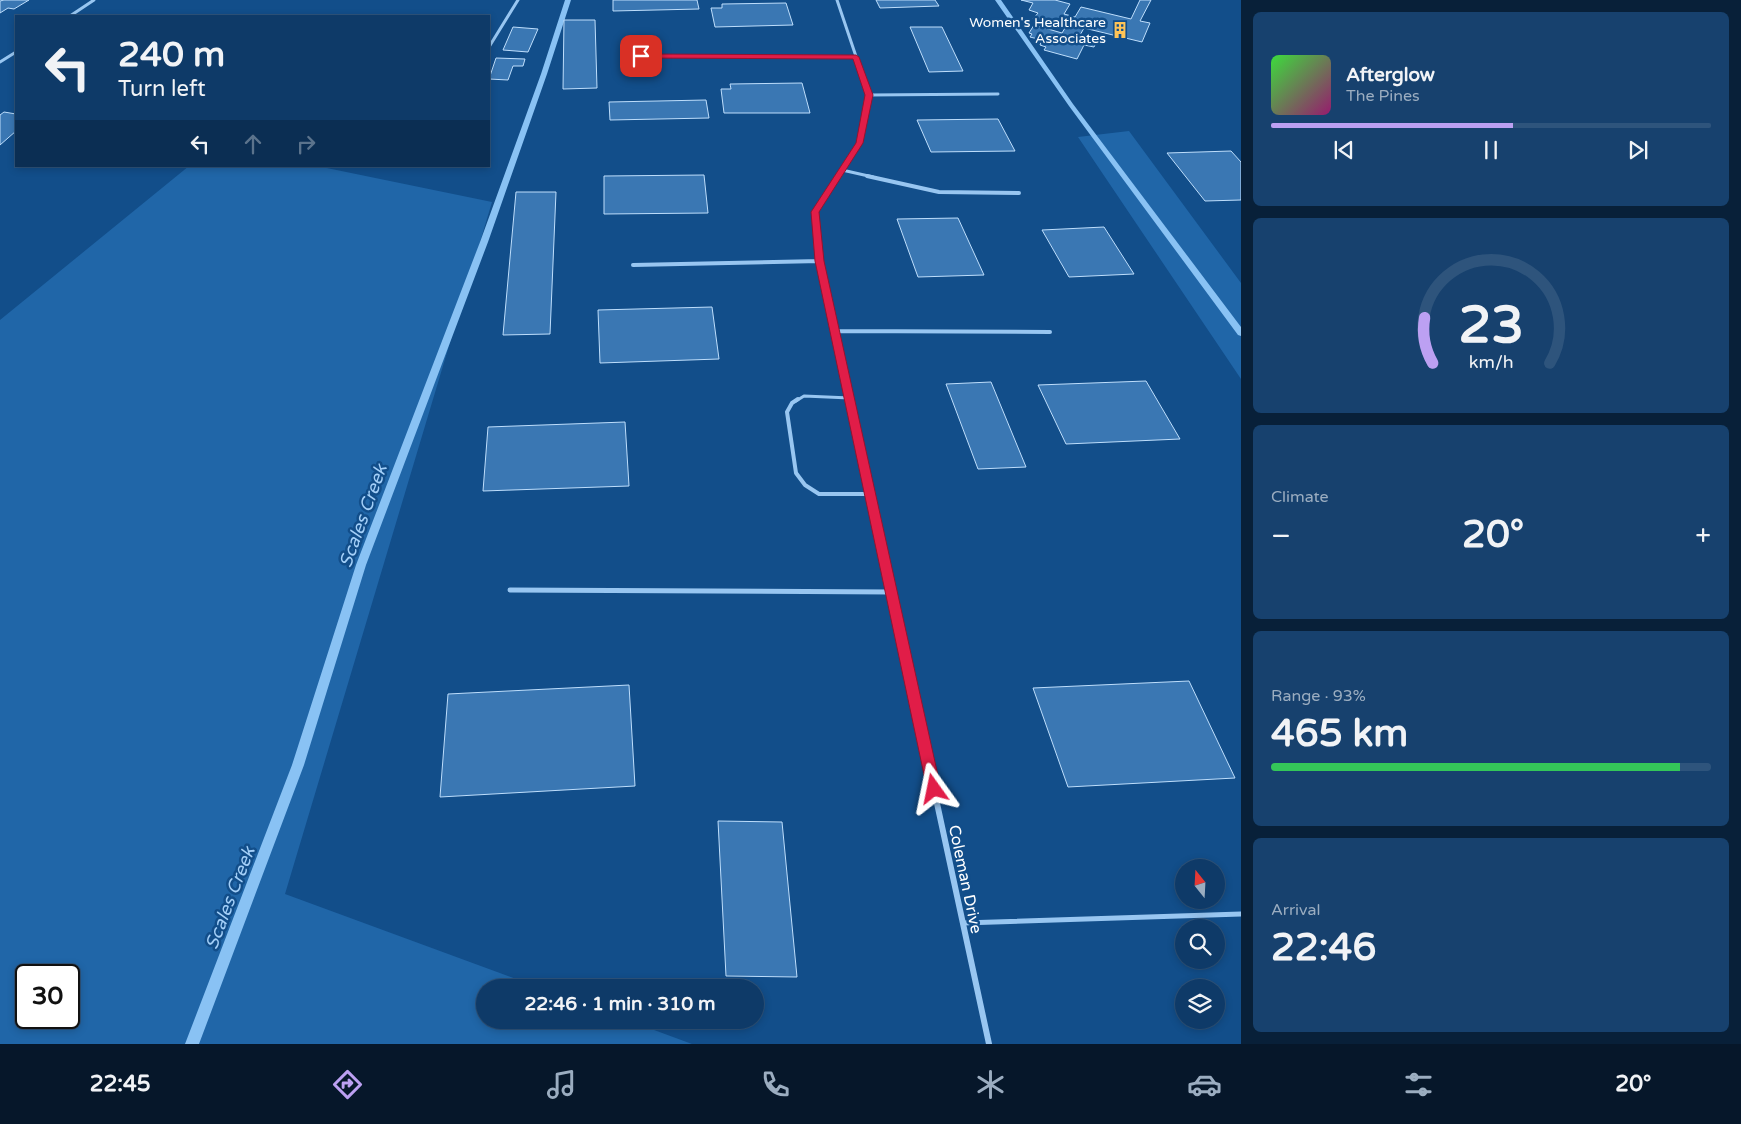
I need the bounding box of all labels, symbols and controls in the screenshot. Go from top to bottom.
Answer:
place label: Women's Healthcare Associates [969,14,1106,47]
building icon: Women's Healthcare Associates [1110,20,1130,40]
text: 240 m [118,34,225,76]
icon: left [35,35,100,100]
pin [620,35,662,77]
icon: arrive [627,42,655,70]
text: Afterglow [1346,64,1435,86]
text: Turn left [118,76,206,102]
text: The Pines [1346,86,1420,106]
icon: left [186,130,214,158]
icon: ahead [239,130,267,158]
icon: right [292,130,320,158]
icon: previous [1330,136,1358,164]
icon: pause [1477,136,1505,164]
icon: next [1624,136,1652,164]
text: 23 [1458,294,1524,357]
text: km/h [1469,352,1513,373]
water label: Scales Creek [334,460,392,570]
text: Climate [1271,487,1329,507]
text: 20° [1462,512,1524,558]
text: − [1271,519,1291,553]
text: + [1695,519,1711,553]
text: Range · 93% [1271,686,1366,706]
text: 465 km [1271,711,1408,757]
position arrow [907,762,959,814]
street label: Coleman Drive [944,823,986,935]
water label: Scales Creek [200,843,260,952]
north arrow [1175,859,1225,909]
map controls [1175,859,1225,1029]
text: Arrival [1271,900,1320,920]
button: search [1175,919,1225,969]
text: 22:46 [1271,925,1376,971]
speed limit sign: 30 [15,964,80,1029]
button: layers [1175,979,1225,1029]
text: 22:46 · 1 min · 310 m [524,993,716,1015]
icon: directions [330,1067,365,1102]
icon: music [544,1067,579,1102]
icon: phone [758,1067,793,1102]
icon: climate [973,1067,1008,1102]
icon: car [1187,1067,1222,1102]
icon: filters [1401,1067,1436,1102]
text: 22:45 [90,1071,151,1097]
text: 20° [1615,1071,1651,1097]

